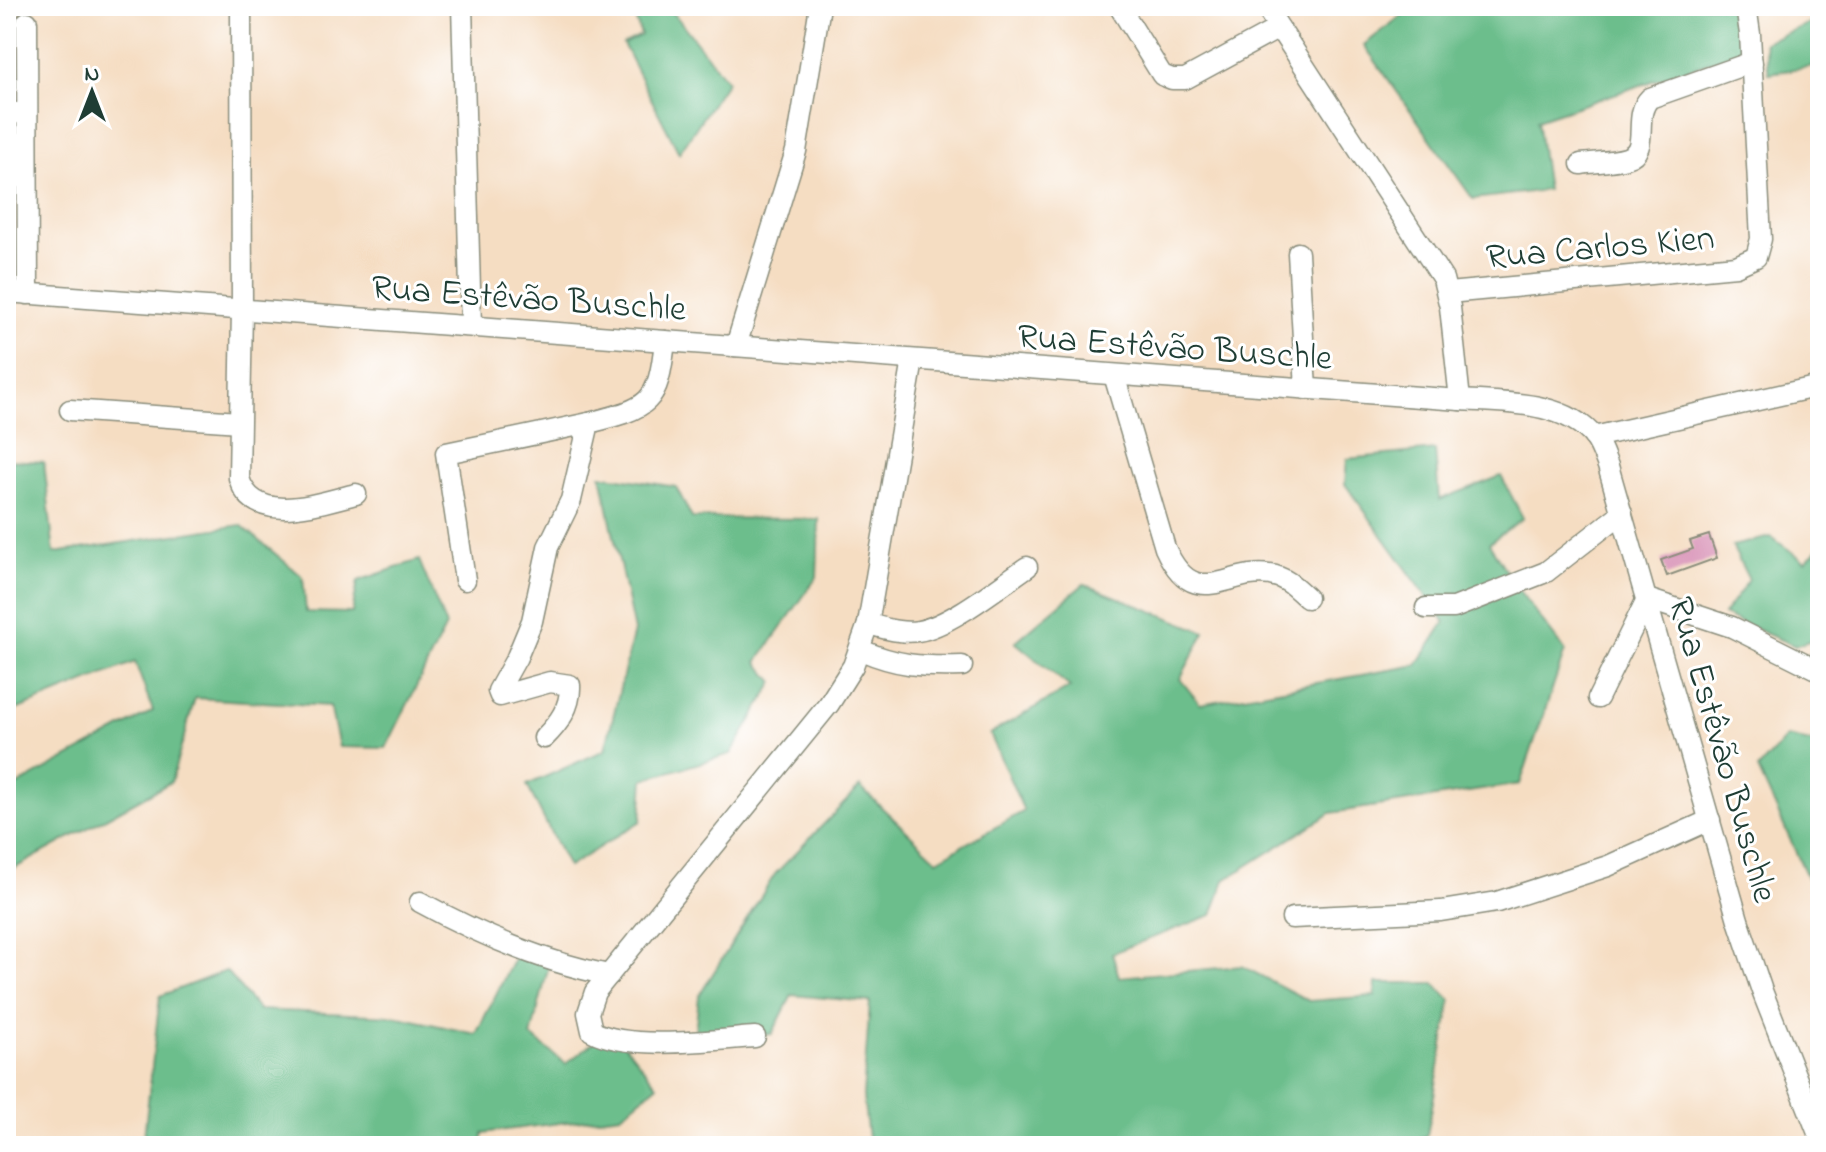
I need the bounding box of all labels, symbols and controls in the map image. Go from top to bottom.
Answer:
north arrow [52,52,132,132]
text: N [85,59,99,91]
street label: Rua Carlos Kien [1484,213,1717,286]
street label: Rua Estêvão Buschle [370,263,689,338]
street label: Rua Estêvão Buschle [1016,312,1335,387]
street label: Rua Estêvão Buschle [1652,591,1790,910]

